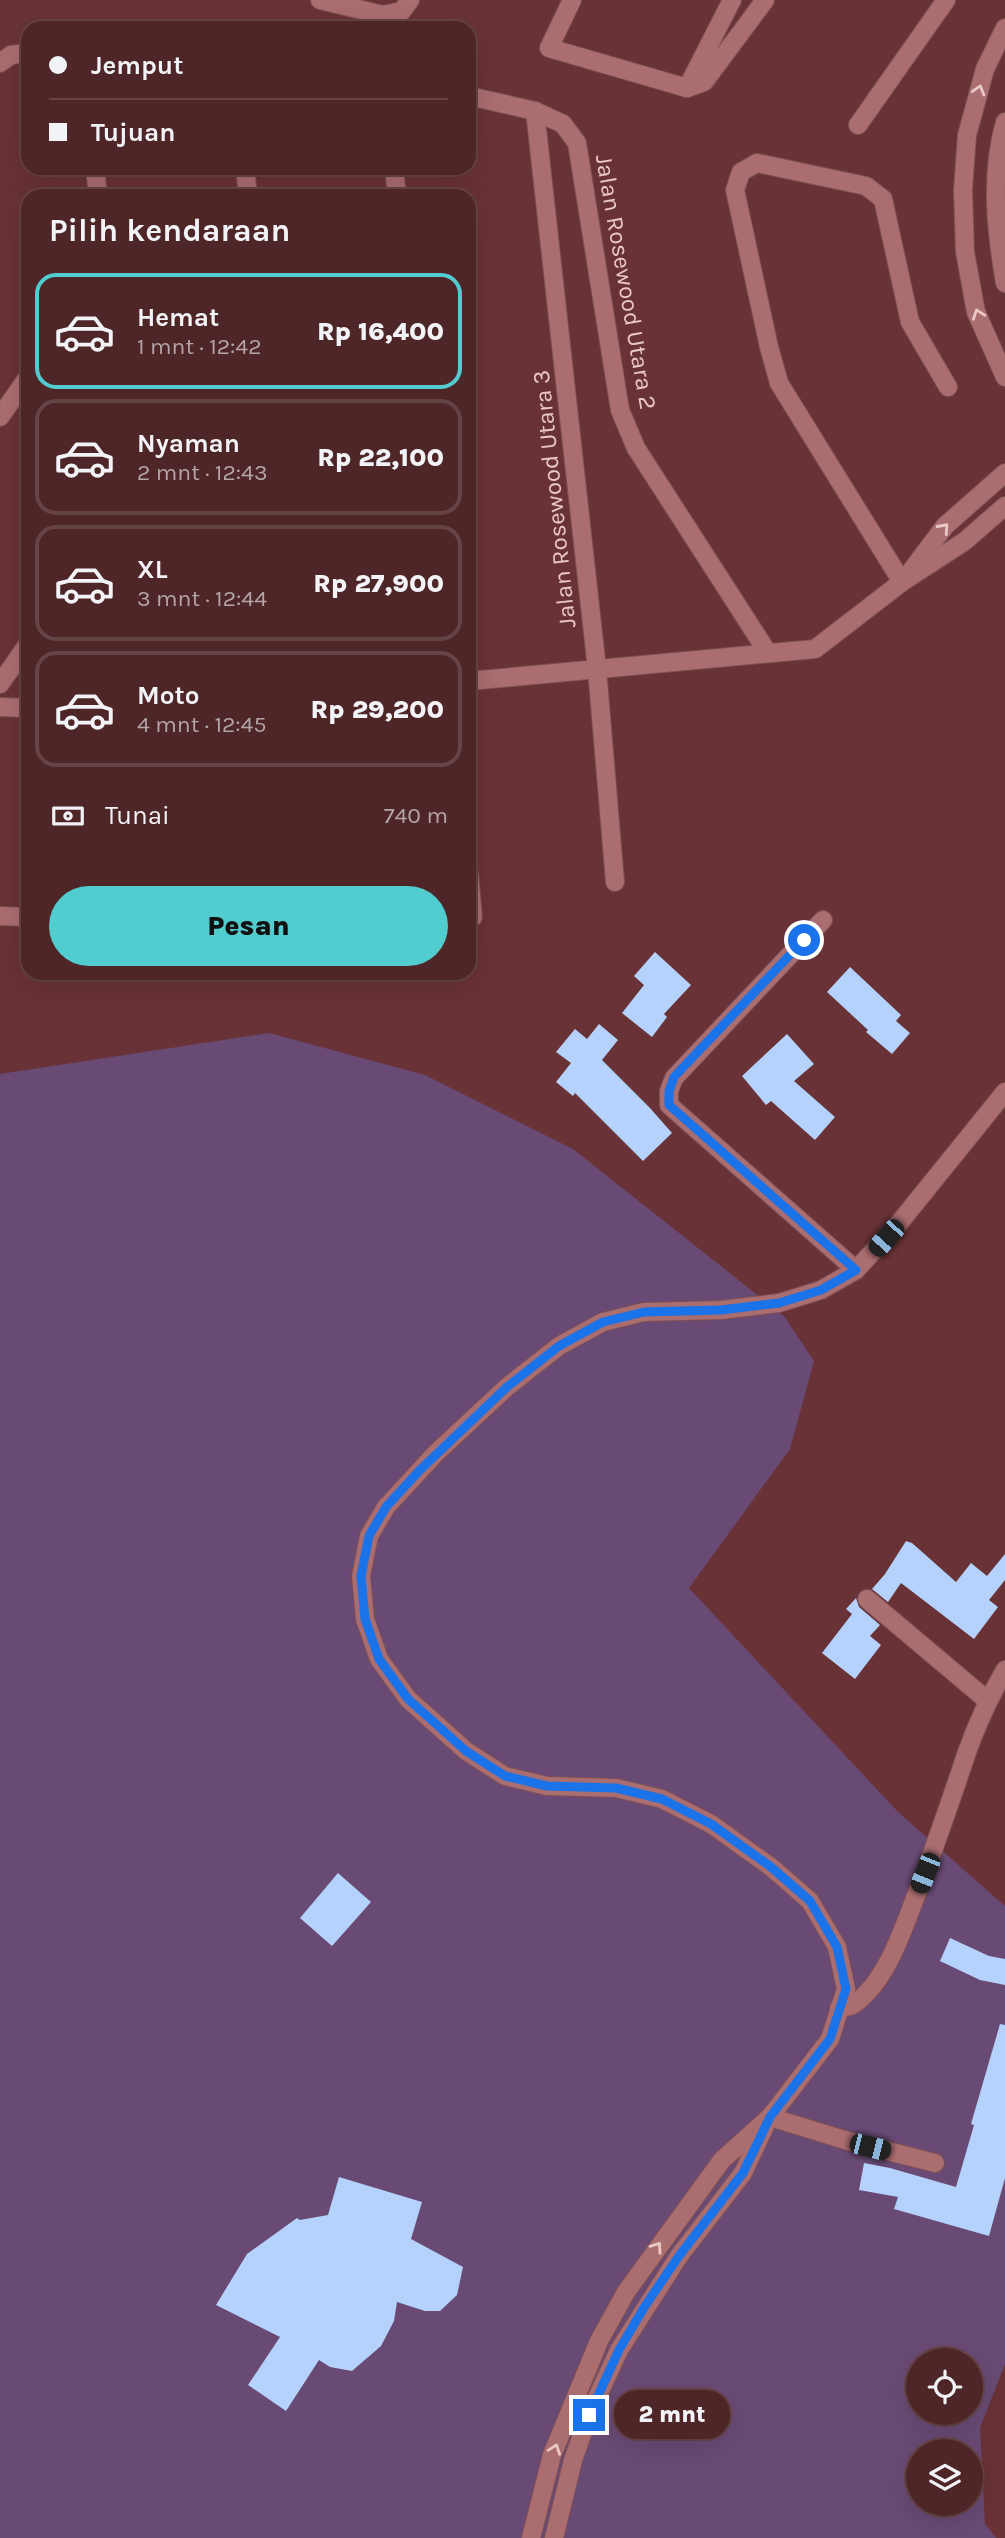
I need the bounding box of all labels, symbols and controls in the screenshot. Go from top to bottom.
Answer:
text: Jemput [91,50,183,81]
one-way arrow [971,84,986,96]
text: Tujuan [91,117,175,148]
street label: Jalan Rosewood Utara 2 [590,152,662,412]
text: Pilih kendaraan [49,212,290,249]
icon: car [53,300,116,363]
text: Hemat [137,302,219,333]
one-way arrow [972,309,986,321]
text: Rp 16,400 [317,316,444,347]
text: 1 mnt · 12:42 [137,333,262,360]
street label: Jalan Rosewood Utara 3 [527,369,581,629]
icon: car [53,426,116,489]
text: Nyaman [137,428,240,459]
text: Rp 22,100 [317,442,444,473]
text: 2 mnt · 12:43 [137,459,268,486]
one-way arrow [936,523,948,536]
icon: car [53,552,116,615]
text: XL [137,554,168,585]
text: Rp 27,900 [313,568,444,599]
text: 3 mnt · 12:44 [137,585,267,612]
icon: car [53,678,116,741]
text: Moto [137,680,199,711]
text: Rp 29,200 [311,694,444,725]
text: 4 mnt · 12:45 [137,711,266,738]
icon: cash [49,797,87,835]
text: Tunai [105,800,170,831]
text: 740 m [384,802,448,829]
button: Pesan [49,886,448,966]
route start [788,924,820,956]
car [865,1215,908,1261]
car [908,1850,943,1896]
car [848,2132,893,2162]
one-way arrow [649,2242,661,2255]
map controls [906,2348,983,2516]
button: locate [906,2348,983,2425]
callout: 2 mnt [614,2390,729,2440]
route end [573,2399,605,2431]
text: 2 mnt [638,2401,706,2428]
button: layers [906,2439,983,2516]
one-way arrow [547,2443,561,2455]

